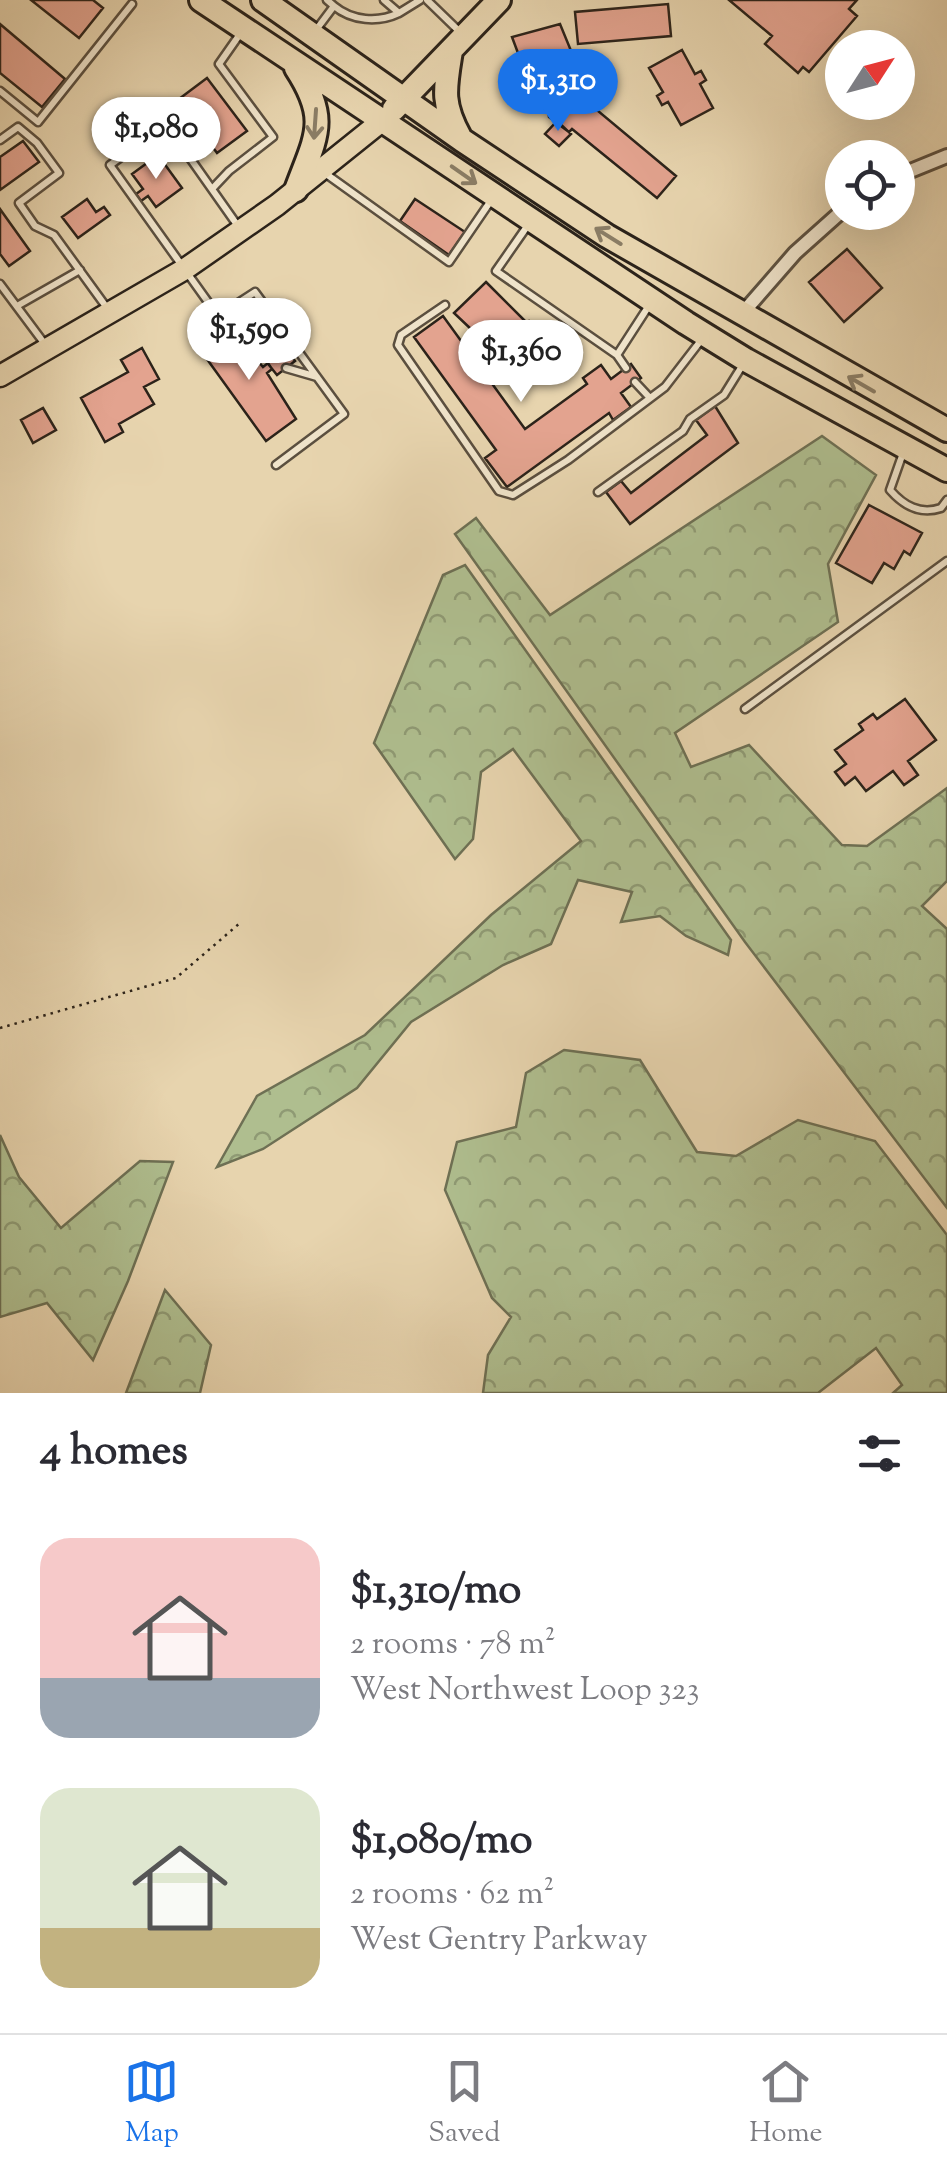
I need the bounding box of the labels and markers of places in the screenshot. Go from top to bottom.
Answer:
pin: $1,310 [477,49,639,134]
pin: $1,080 [75,97,237,182]
pin: $1,590 [168,298,330,383]
pin: $1,360 [440,320,602,405]

